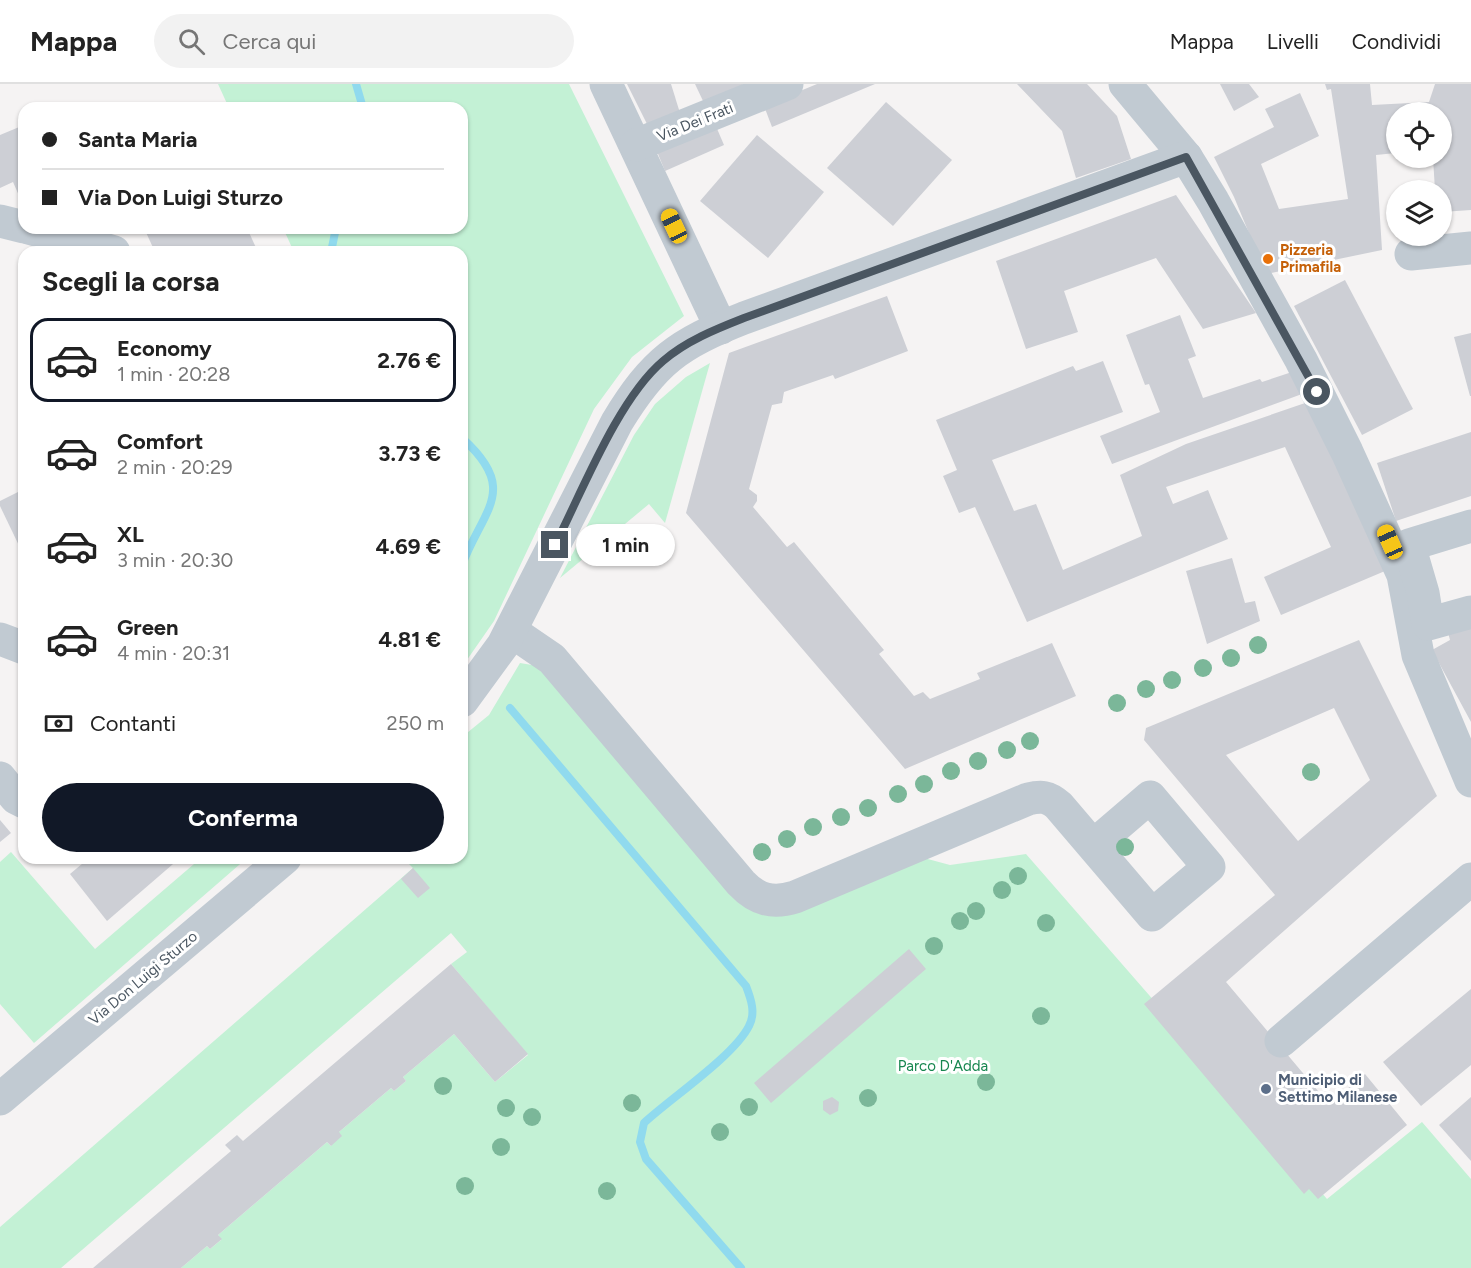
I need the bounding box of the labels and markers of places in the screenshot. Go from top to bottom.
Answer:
place label: Pizzeria Primafila [1280,241,1341,276]
marker: Pizzeria Primafila [1261,252,1275,266]
place label: Municipio di Settimo Milanese [1278,1071,1398,1106]
marker: Municipio di Settimo Milanese [1259,1082,1273,1096]

